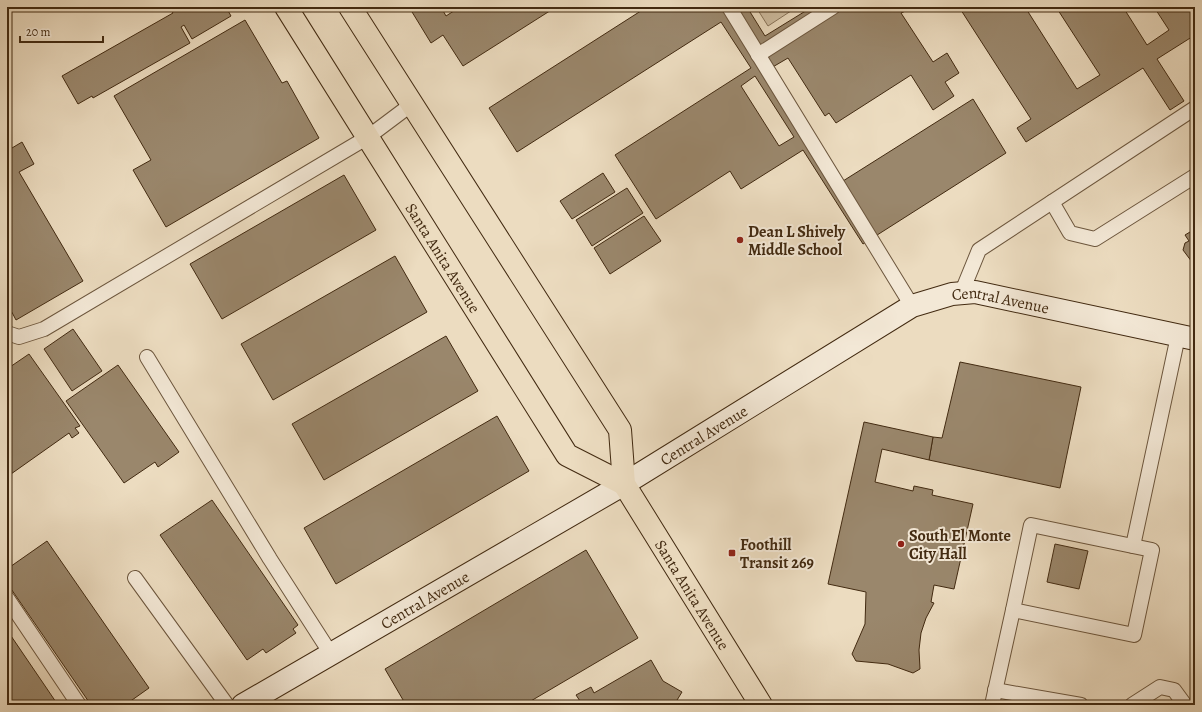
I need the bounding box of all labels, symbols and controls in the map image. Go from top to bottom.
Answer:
scale bar [20,18,103,44]
text: 20 m [26,24,50,40]
street label: Santa Anita Avenue [400,199,485,318]
place label: Dean L Shively Middle School [748,221,846,261]
marker: Dean L Shively Middle School [735,235,745,245]
street label: Central Avenue [951,282,1051,320]
street label: Central Avenue [656,400,752,471]
place label: South El Monte City Hall [909,525,1011,565]
place label: Foothill Transit 269 [740,534,814,574]
street label: Santa Anita Avenue [649,536,734,655]
marker: South El Monte City Hall [896,539,906,549]
marker: Foothill Transit 269 [727,548,737,558]
street label: Central Avenue [377,566,474,635]

